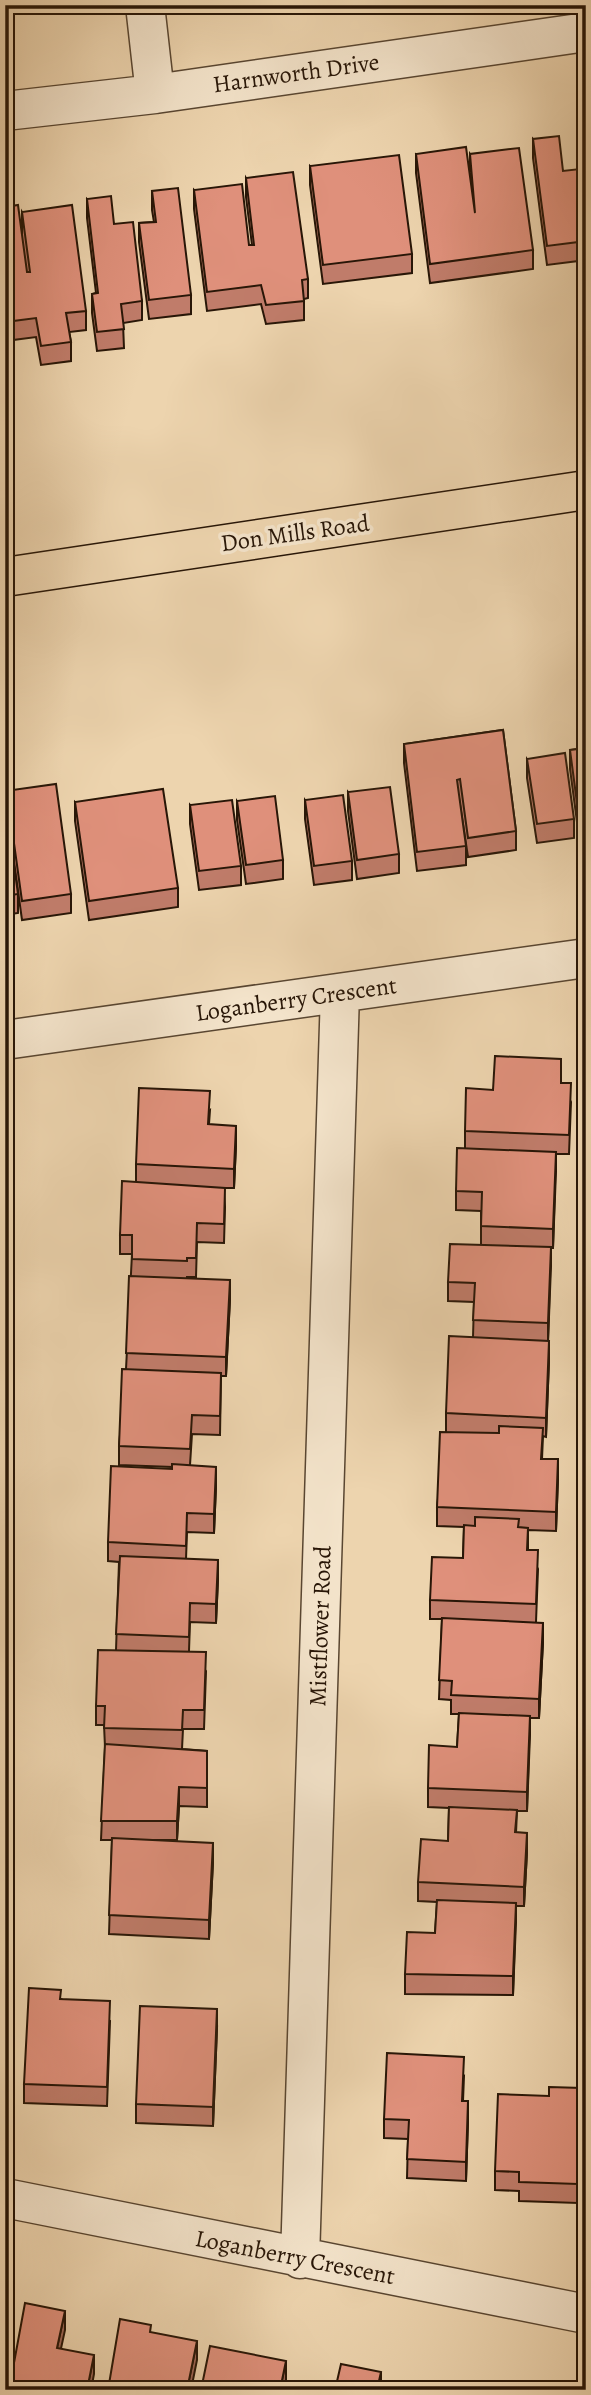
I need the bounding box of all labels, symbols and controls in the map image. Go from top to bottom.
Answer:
street label: Harnworth Drive [211,45,381,101]
street label: Don Mills Road [219,507,371,559]
street label: Loganberry Crescent [193,969,399,1029]
street label: Mistflower Road [301,1545,339,1707]
street label: Loganberry Crescent [192,2222,398,2292]

